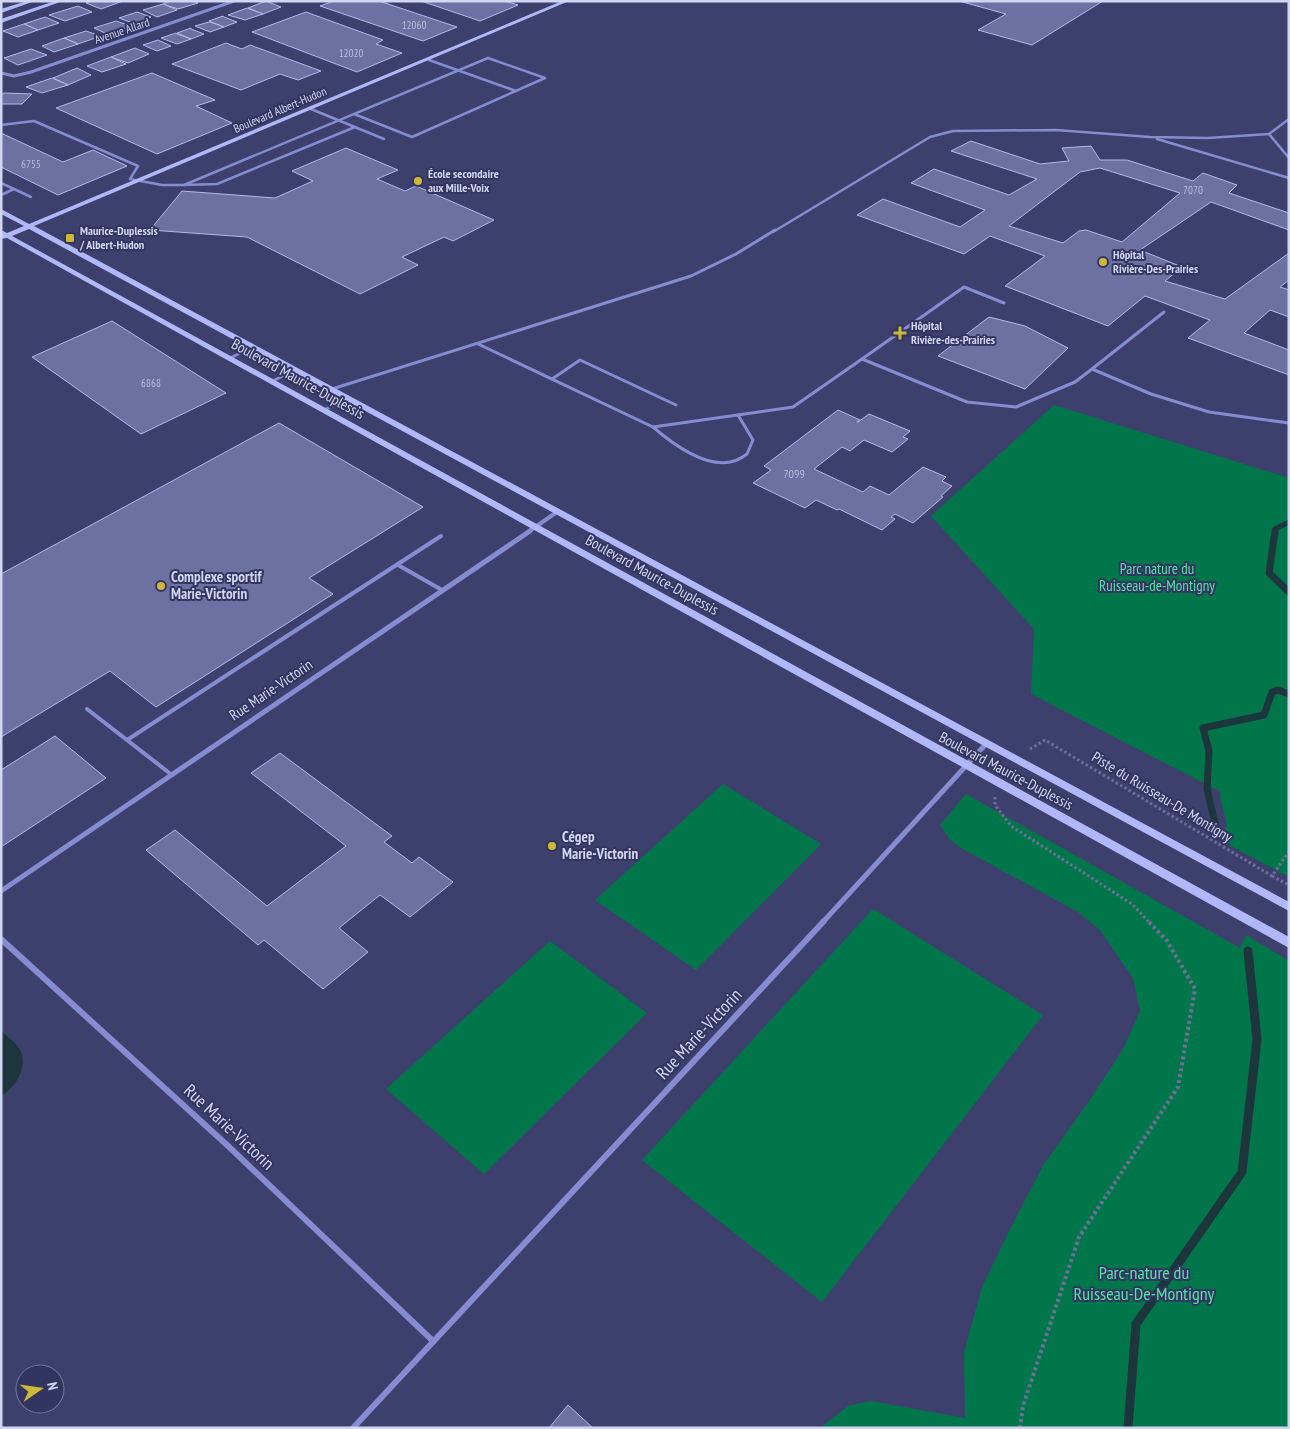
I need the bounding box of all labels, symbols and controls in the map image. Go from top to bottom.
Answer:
street label: Avenue Allard [92,14,151,47]
house number: 12060 [402,18,426,32]
house number: 12020 [339,46,363,60]
street label: Boulevard Albert-Hudon [231,83,329,136]
house number: 6755 [21,157,41,171]
place label: École secondaire aux Mille-Voix [428,166,499,195]
marker: École secondaire aux Mille-Voix [412,175,424,187]
house number: 7070 [1183,183,1203,197]
place label: Maurice-Duplessis / Albert-Hudon [79,223,158,252]
marker: Maurice-Duplessis / Albert-Hudon [64,232,76,244]
place label: Hôpital Rivière-Des-Prairies [1113,247,1198,276]
marker: Hôpital Rivière-Des-Prairies [1097,256,1109,268]
place label: Hôpital Rivière-des-Prairies [911,318,995,347]
marker: Hôpital Rivière-des-Prairies [893,326,907,340]
street label: Boulevard Maurice-Duplessis [228,334,368,423]
house number: 6868 [141,376,161,390]
house number: 7099 [783,466,805,481]
street label: Boulevard Maurice-Duplessis [582,530,722,619]
park label: Parc nature du Ruisseau-de-Montigny [1099,559,1215,595]
place label: Complexe sportif Marie-Victorin [171,567,262,603]
marker: Complexe sportif Marie-Victorin [155,580,167,592]
street label: Rue Marie-Victorin [225,655,316,724]
street label: Boulevard Maurice-Duplessis [936,727,1077,814]
street label: Piste du Ruisseau-De Montigny [1088,747,1236,846]
place label: Cégep Marie-Victorin [562,827,638,863]
marker: Cégep Marie-Victorin [546,840,558,852]
street label: Rue Marie-Victorin [651,984,747,1084]
street label: Rue Marie-Victorin [179,1079,279,1175]
park label: Parc-nature du Ruisseau-De-Montigny [1074,1261,1215,1305]
north arrow [15,1364,65,1414]
text: N [43,1380,62,1392]

